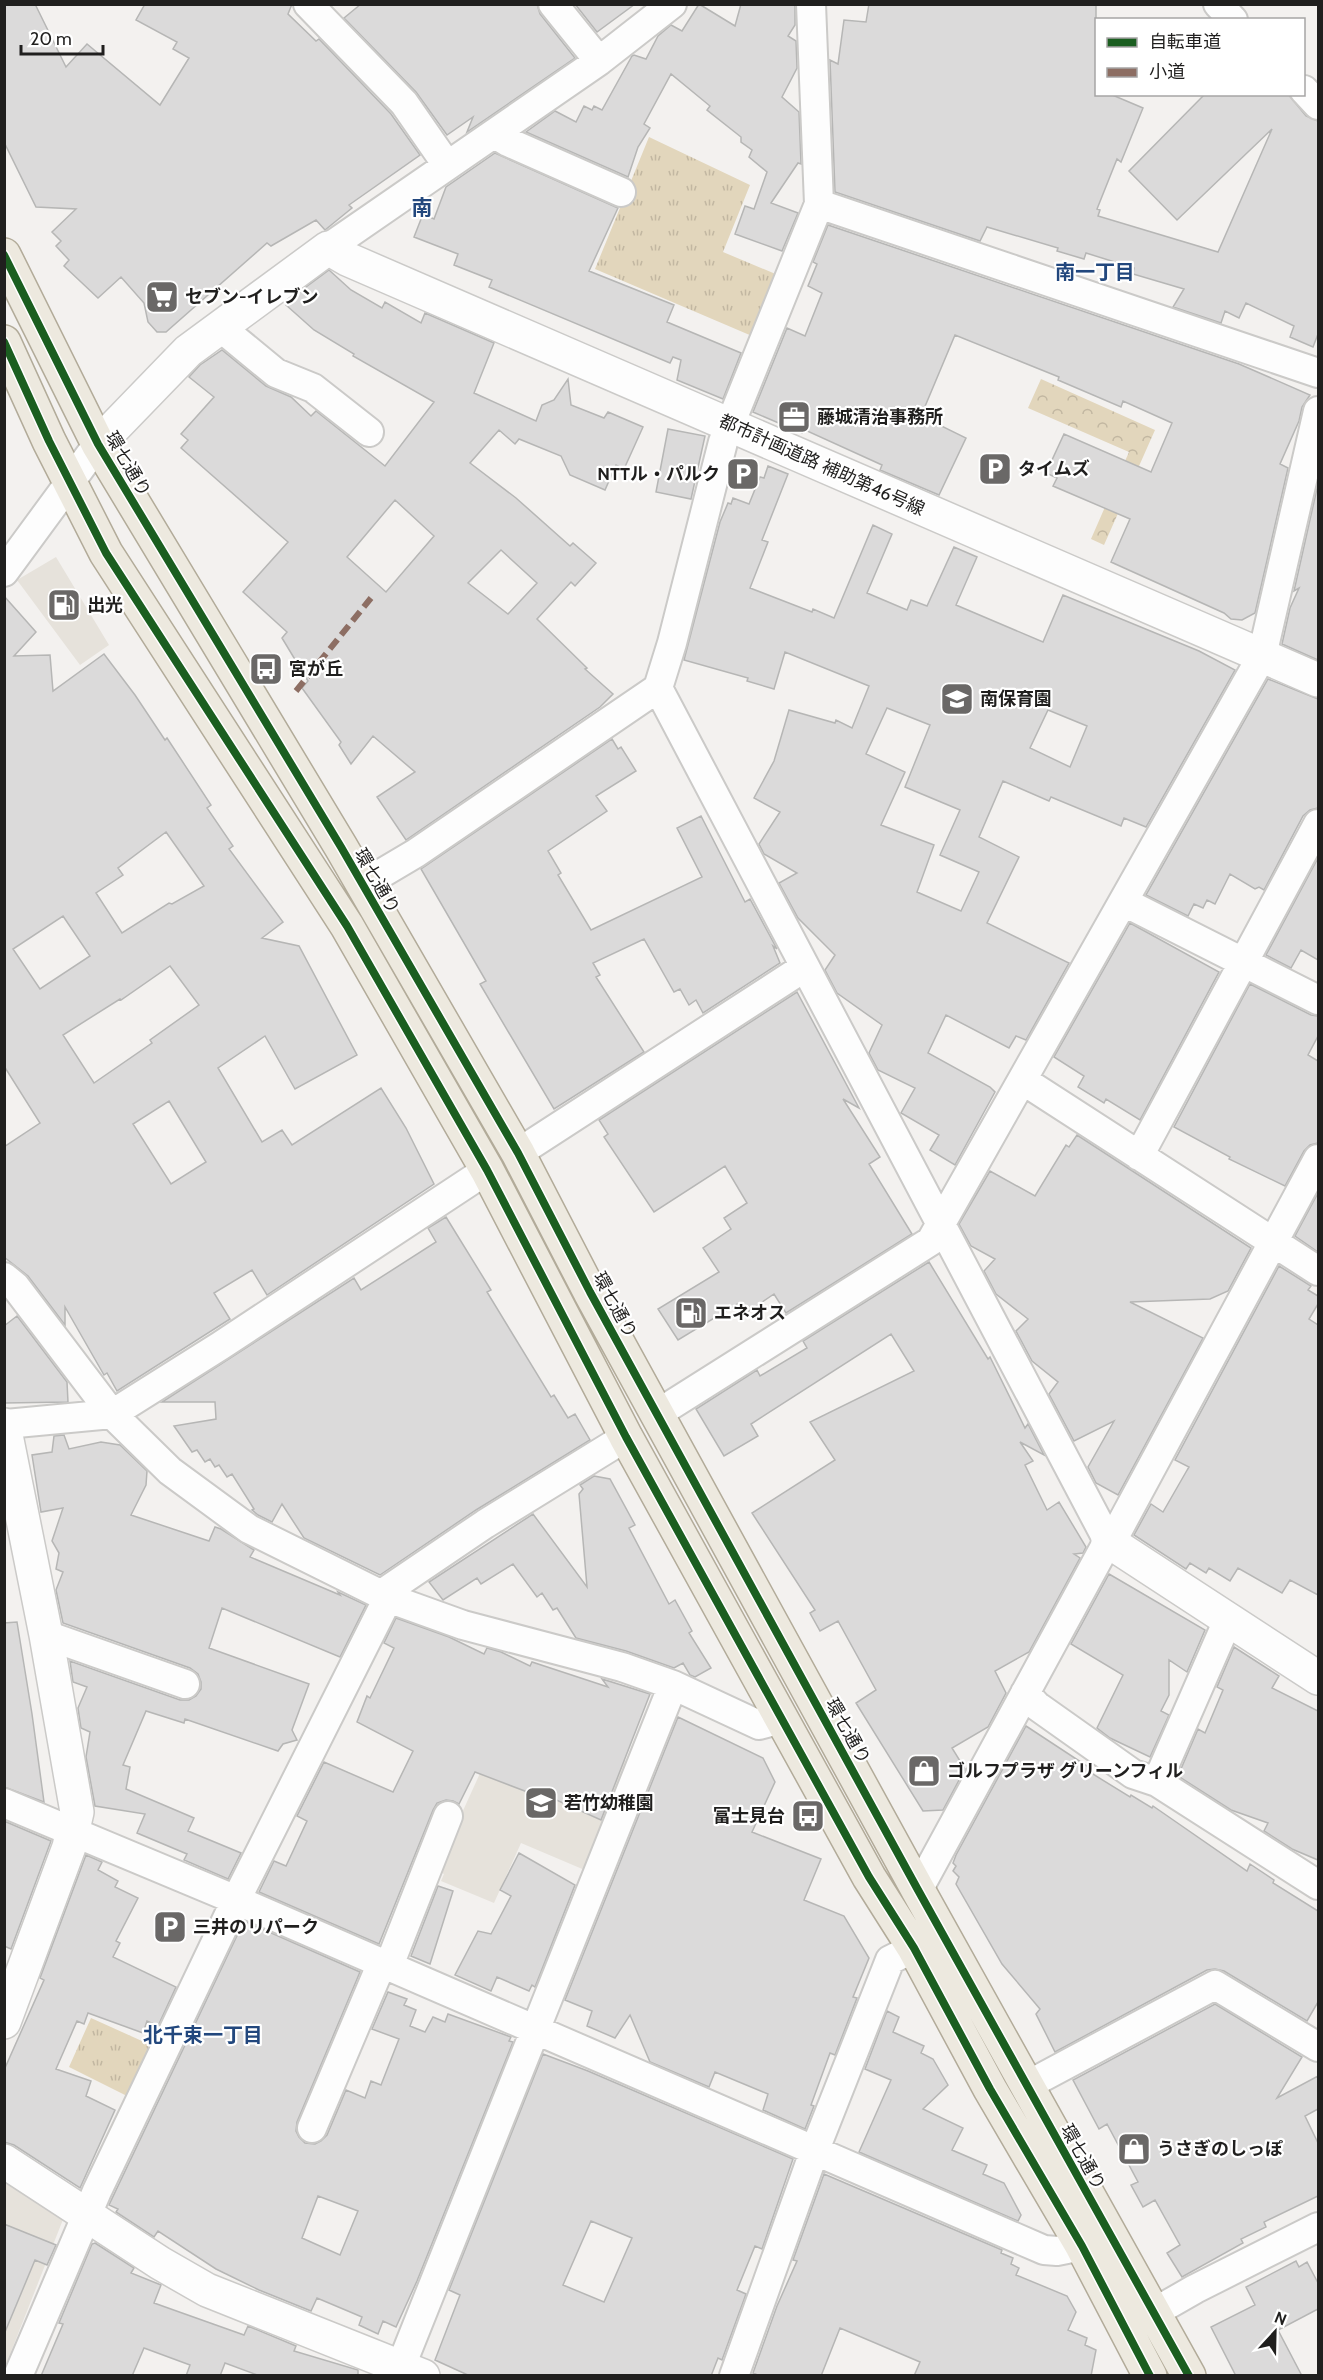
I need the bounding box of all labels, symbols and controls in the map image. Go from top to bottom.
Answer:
scale bar [21,18,104,56]
legend [1095,18,1305,96]
text: 20 m [30,28,72,50]
text: 自転車道 [1149,31,1221,53]
text: 小道 [1149,61,1185,83]
district label: 南 [412,195,433,220]
district label: 南一丁目 [1055,260,1135,284]
supermarket icon: セブン-イレブン [144,279,180,315]
place label: セブン-イレブン [185,286,319,308]
office icon: 藤城清治事務所 [776,399,812,435]
place label: 藤城清治事務所 [817,406,943,428]
street label: 都市計画道路 補助第46号線 [716,410,928,520]
street label: 環七通り [100,427,156,501]
parking icon: タイムズ [977,451,1013,487]
parking icon: NTTル・パルク [725,456,761,492]
place label: タイムズ [1018,458,1090,480]
place label: NTTル・パルク [597,463,720,485]
fuel station icon: 出光 [46,587,82,623]
place label: 出光 [87,594,123,616]
bus stop icon: 宮が丘 [248,651,284,687]
place label: 宮が丘 [289,658,343,680]
school or university icon: 南保育園 [939,681,975,717]
place label: 南保育園 [980,688,1052,710]
street label: 環七通り [349,844,405,918]
street label: 環七通り [588,1268,642,1342]
fuel station icon: エネオス [673,1295,709,1331]
place label: エネオス [714,1302,786,1324]
street label: 環七通り [821,1694,875,1768]
shop icon: ゴルフプラザ グリーンフィル [906,1753,942,1789]
place label: ゴルフプラザ グリーンフィル [947,1760,1183,1782]
school or university icon: 若竹幼稚園 [523,1785,559,1821]
place label: 若竹幼稚園 [564,1792,654,1814]
bus stop icon: 富士見台 [790,1798,826,1834]
place label: 富士見台 [713,1805,785,1827]
parking icon: 三井のリパーク [152,1909,188,1945]
place label: 三井のリパーク [193,1916,319,1938]
district label: 北千束一丁目 [143,2023,263,2047]
street label: 環七通り [1056,2120,1110,2194]
shop icon: うさぎのしっぽ [1116,2131,1152,2167]
place label: うさぎのしっぽ [1157,2138,1283,2160]
north arrow [1245,2302,1305,2362]
text: N [1272,2308,1289,2329]

